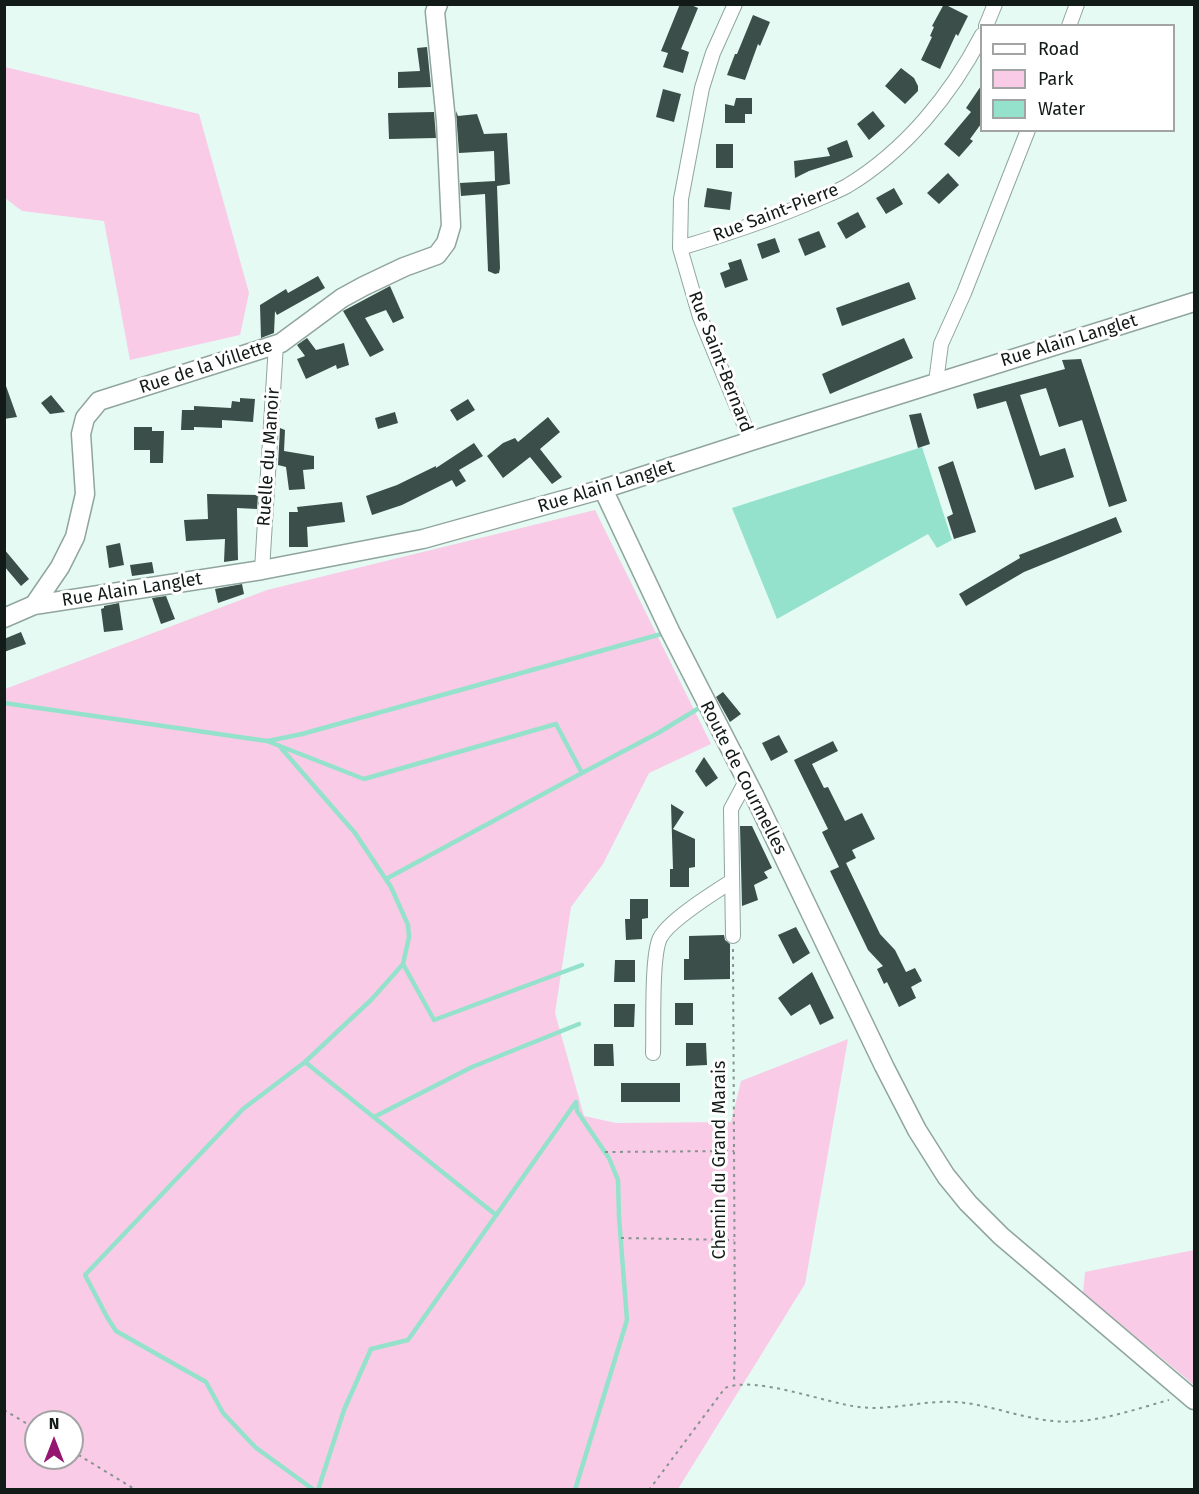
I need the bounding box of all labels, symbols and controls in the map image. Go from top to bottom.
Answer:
legend [980,24,1175,132]
text: Road [1038,38,1080,60]
text: Park [1038,68,1073,90]
text: Water [1038,98,1085,120]
street label: Rue Saint-Pierre [710,179,842,247]
street label: Rue Saint-Bernard [683,288,757,436]
street label: Rue Alain Langlet [998,310,1140,372]
street label: Rue de la Villette [137,335,275,399]
street label: Ruelle du Manoir [253,387,285,527]
street label: Rue Alain Langlet [535,456,677,518]
street label: Rue Alain Langlet [60,568,204,612]
street label: Route de Courmelles [695,698,791,858]
street label: Chemin du Grand Marais [709,1060,731,1260]
north arrow [24,1410,84,1470]
text: N [49,1414,59,1433]

